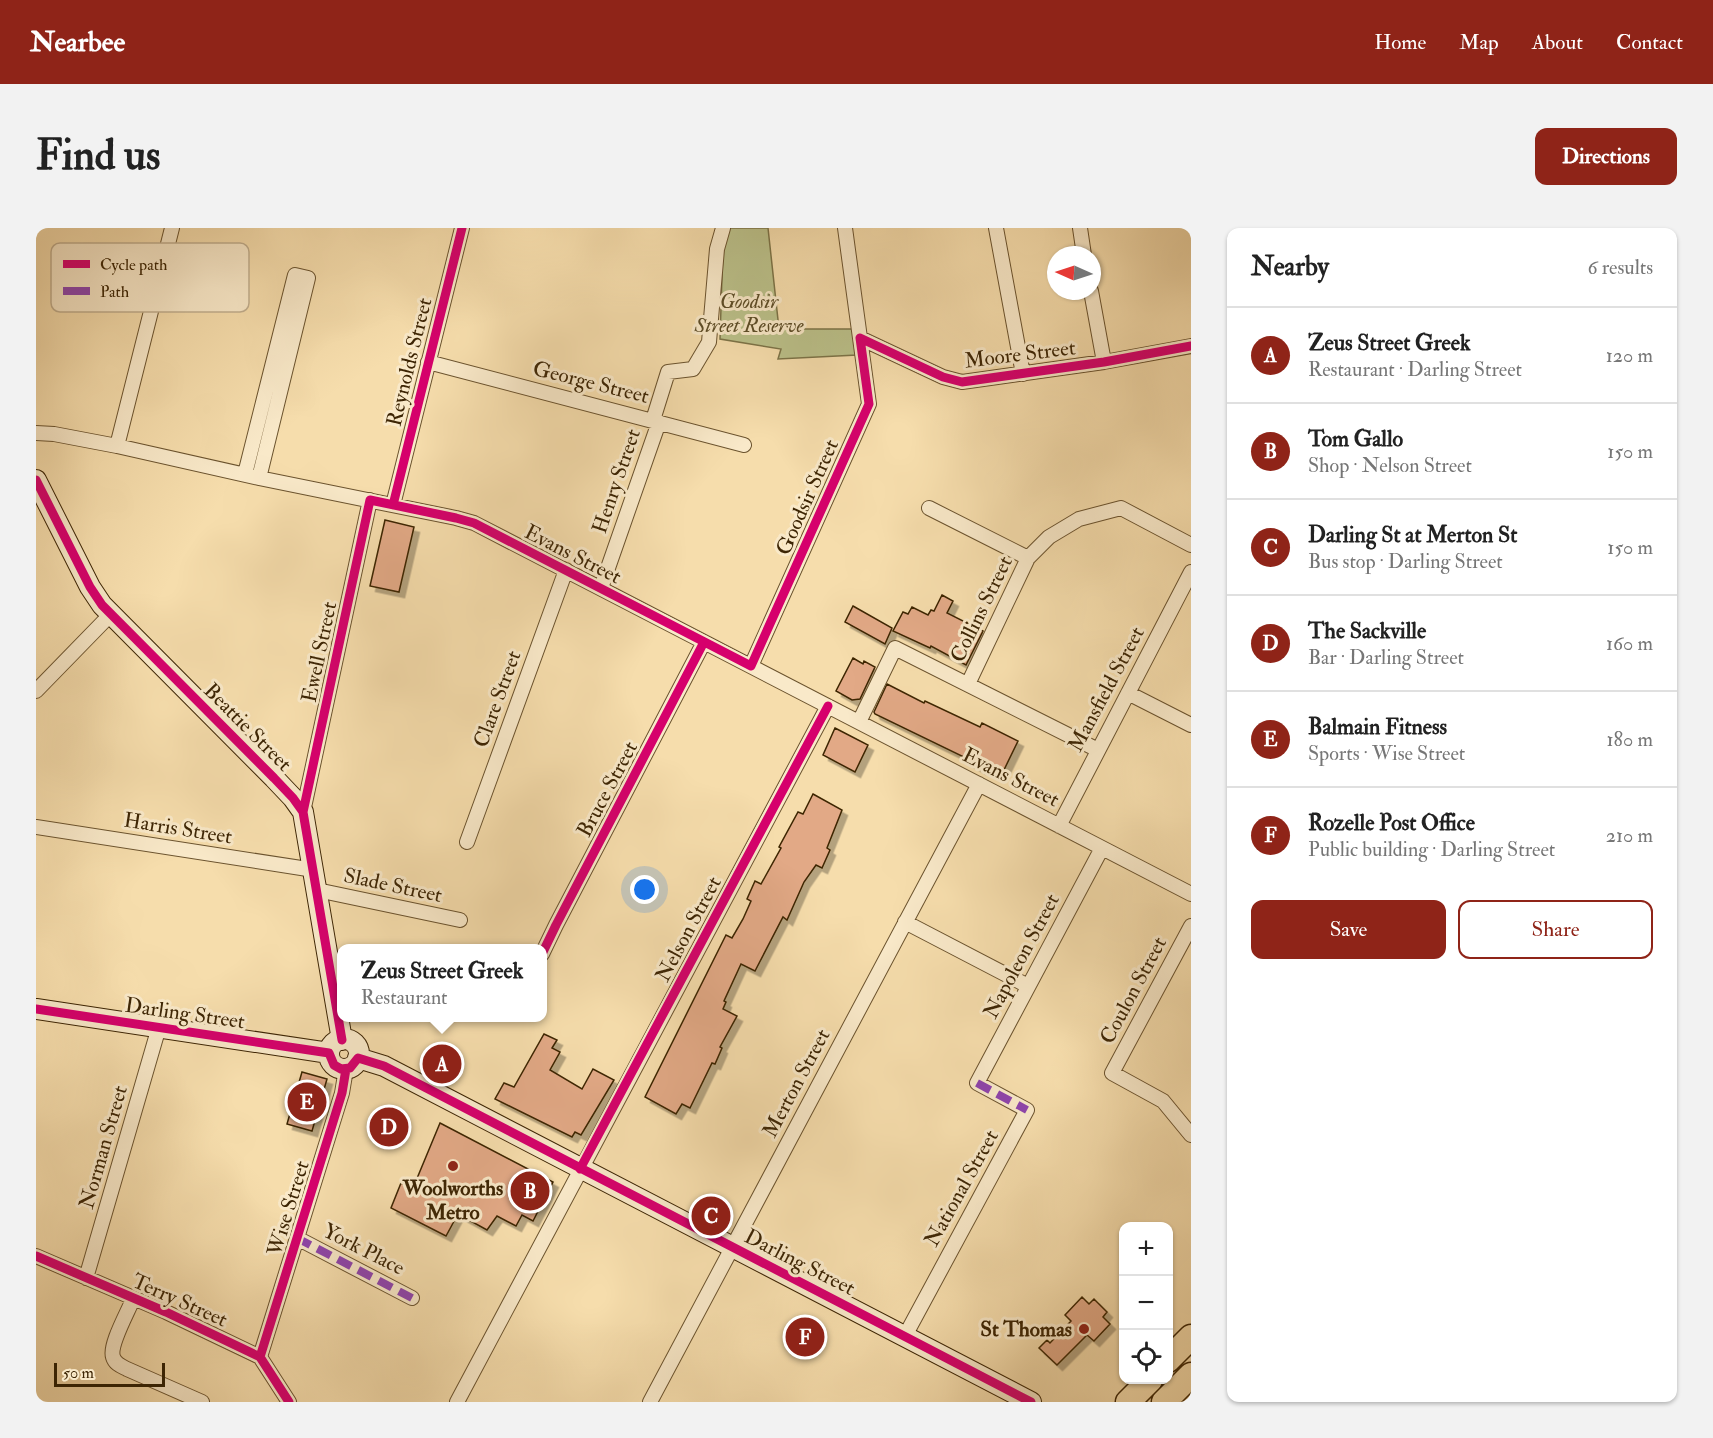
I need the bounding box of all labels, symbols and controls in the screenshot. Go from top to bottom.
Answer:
text: Nearbee [30,25,125,60]
text: Home [1374,29,1426,56]
text: Map [1459,29,1499,56]
text: About [1532,29,1583,56]
text: Contact [1616,29,1683,56]
button: Directions [1535,128,1677,185]
text: Find us [36,130,160,182]
legend [51,243,249,312]
north arrow [1047,246,1101,300]
text: Nearby [1251,251,1329,283]
text: Cycle path [100,255,168,276]
text: 6 results [1587,255,1653,280]
text: Path [100,282,130,302]
park label: Goodsir Street Reserve [693,288,805,339]
street label: Reynolds Street [380,295,439,429]
text: Zeus Street Greek [1308,329,1470,357]
street label: Moore Street [963,334,1077,375]
text: A [1264,343,1277,368]
text: 120 m [1606,343,1653,368]
street label: George Street [530,355,652,410]
text: Restaurant · Darling Street [1308,357,1522,382]
street label: Henry Street [586,425,647,537]
text: Tom Gallo [1308,425,1403,453]
street label: Goodsir Street [770,435,845,559]
text: B [1264,439,1277,464]
text: 150 m [1607,439,1653,464]
text: Shop · Nelson Street [1308,453,1472,478]
street label: Evans Street [520,519,626,590]
text: Darling St at Merton St [1308,521,1517,549]
text: C [1263,535,1278,560]
text: 150 m [1607,535,1653,560]
text: Bus stop · Darling Street [1308,549,1503,574]
street label: Collins Street [944,552,1019,667]
street label: Ewell Street [296,599,343,705]
text: The Sackville [1308,617,1426,645]
street label: Mansfield Street [1062,622,1151,756]
text: D [1262,631,1279,656]
text: 160 m [1606,631,1653,656]
text: Bar · Darling Street [1308,645,1464,670]
street label: Clare Street [468,647,527,751]
street label: Beattie Street [198,677,298,777]
text: Balmain Fitness [1308,713,1447,741]
text: E [1263,727,1278,752]
text: 180 m [1606,727,1653,752]
street label: Bruce Street [571,737,644,842]
text: Sports · Wise Street [1308,741,1465,766]
street label: Evans Street [958,742,1064,813]
street label: Harris Street [122,807,234,850]
text: Rozelle Post Office [1308,809,1475,837]
text: F [1264,823,1277,848]
text: 210 m [1606,823,1653,848]
text: Public building · Darling Street [1308,837,1555,862]
street label: Slade Street [341,862,445,909]
street label: Nelson Street [649,872,728,987]
your location [630,875,659,904]
street label: Napoleon Street [977,889,1066,1023]
button: Save [1251,900,1446,959]
button: Share [1458,900,1653,959]
street label: Coulon Street [1094,932,1173,1049]
popup [337,944,547,1022]
text: Zeus Street Greek [361,957,523,985]
text: Restaurant [361,985,448,1010]
street label: Darling Street [123,992,247,1035]
street label: Merton Street [757,1024,836,1142]
pin: A [422,1042,462,1086]
pin: E [288,1080,326,1124]
street label: Norman Street [73,1082,134,1212]
pin: D [370,1104,408,1150]
street label: National Street [918,1125,1005,1251]
street label: Wise Street [261,1157,316,1260]
marker: Woolworths Metro [446,1159,460,1173]
pin: B [510,1168,550,1214]
place label: Woolworths Metro [402,1175,503,1226]
pin: C [692,1194,730,1238]
street label: York Place [318,1217,409,1282]
map controls [1119,1222,1173,1384]
button: + [1119,1222,1173,1276]
street label: Darling Street [740,1223,860,1302]
street label: Terry Street [128,1267,232,1334]
button: − [1119,1276,1173,1330]
pin: F [786,1314,824,1360]
place label: St Thomas [980,1316,1072,1343]
marker: St Thomas [1077,1322,1091,1336]
button: locate [1119,1330,1173,1384]
scale bar [54,1360,165,1388]
text: 50 m [63,1363,94,1383]

